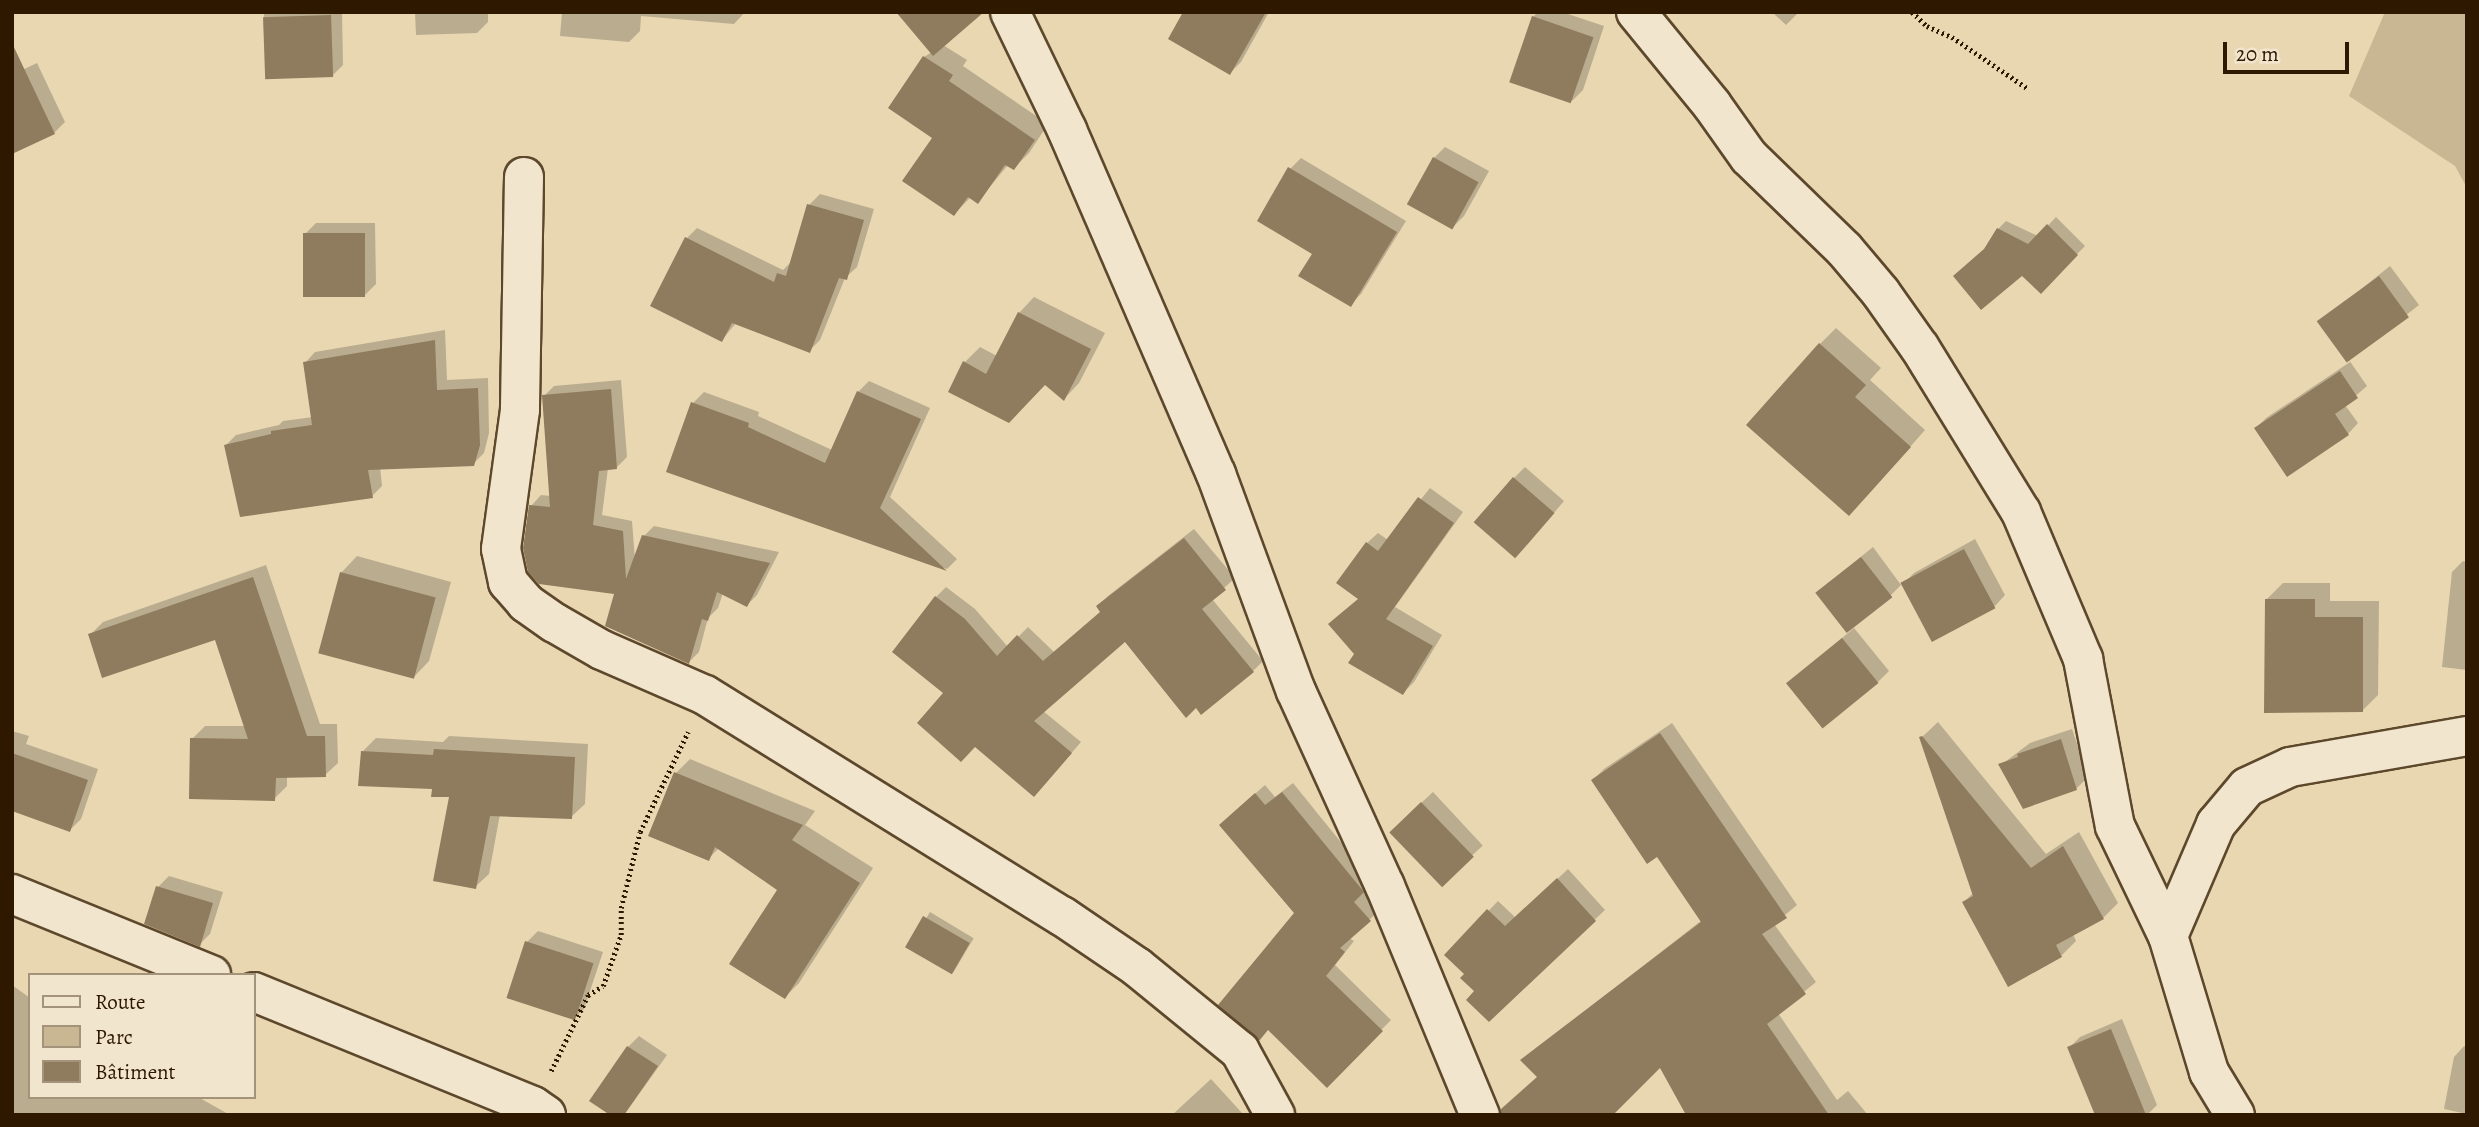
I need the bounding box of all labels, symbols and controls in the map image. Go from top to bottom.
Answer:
scale bar [2227,28,2353,72]
text: 20 m [2236,40,2279,68]
legend [28,973,256,1099]
text: Route [95,988,145,1016]
text: Parc [95,1023,133,1051]
text: Bâtiment [95,1058,176,1086]

